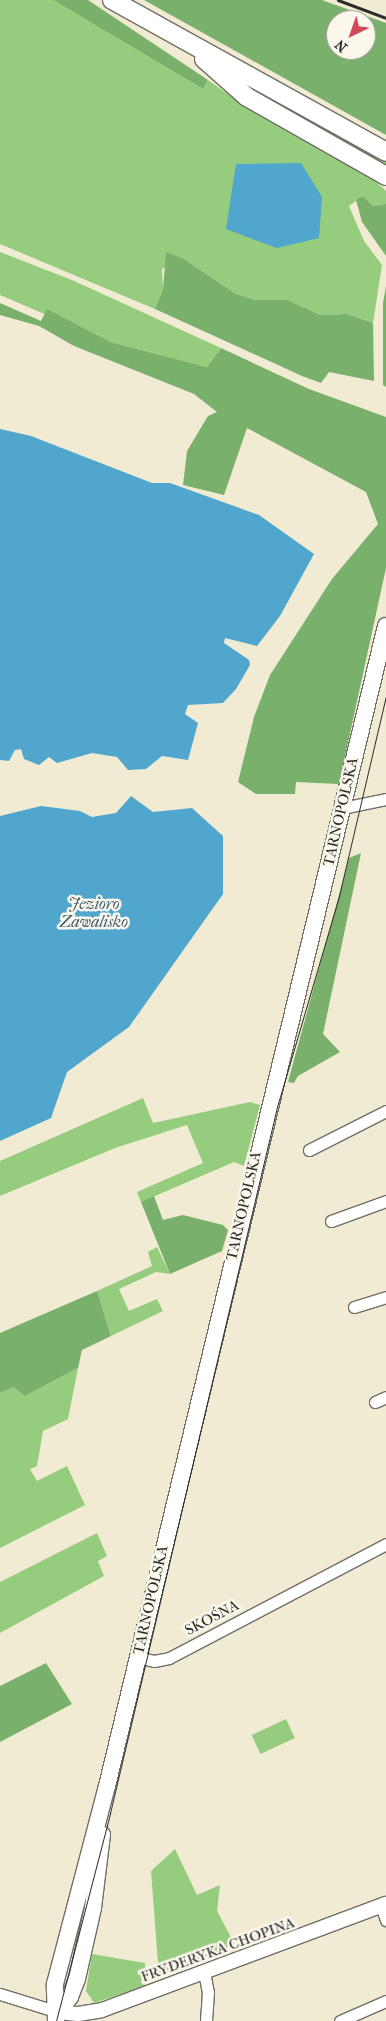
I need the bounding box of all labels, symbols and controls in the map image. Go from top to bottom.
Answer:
north arrow [326,10,376,60]
text: N [332,36,351,56]
street label: TARNOPOLSKA [320,756,362,868]
water label: Jezioro Zawalisko [60,894,128,932]
street label: TARNOPOLSKA [223,1150,265,1262]
street label: TARNOPOLSKA [130,1544,172,1656]
street label: SKOŚNA [182,1596,242,1640]
street label: FRYDERYKA CHOPINA [139,1914,297,1986]

